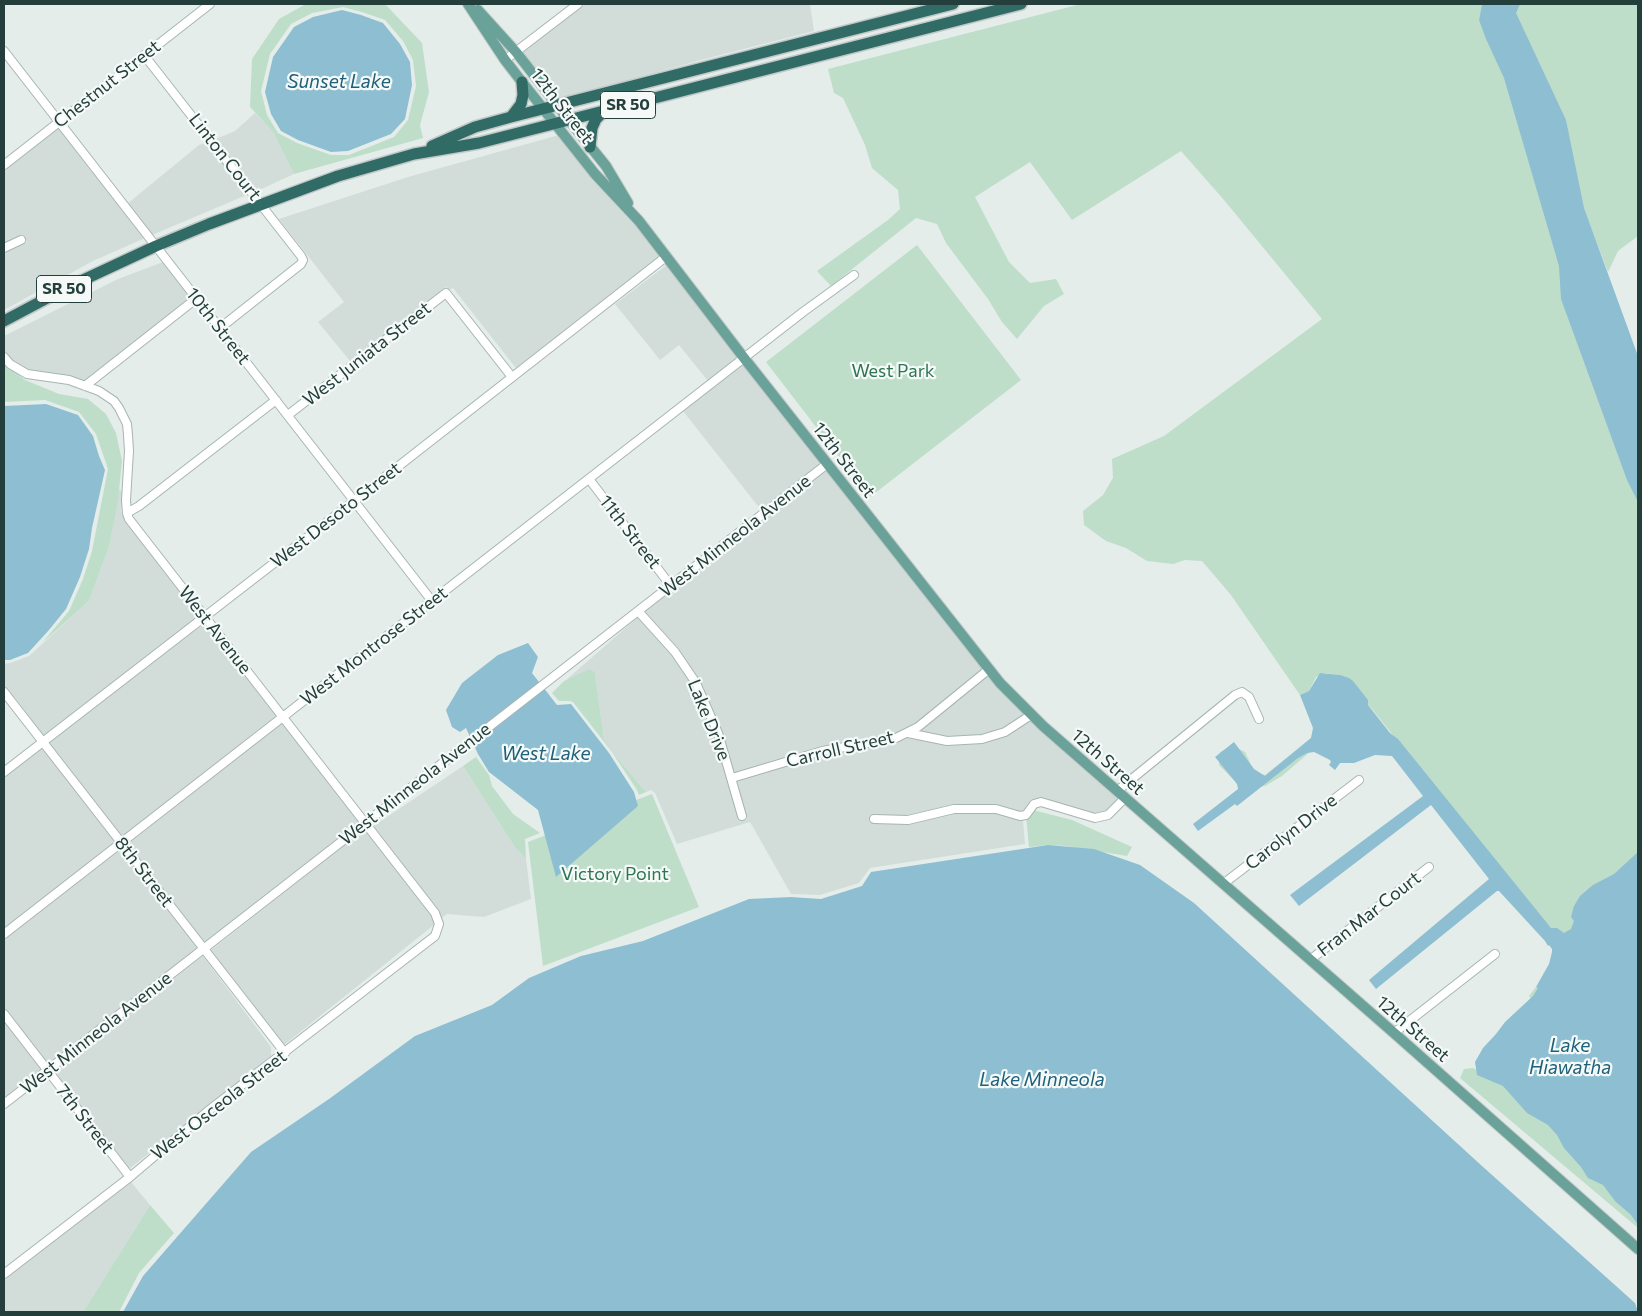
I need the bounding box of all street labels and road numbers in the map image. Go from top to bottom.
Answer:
street label: Chestnut Street [49,36,165,132]
street label: 12th Street [526,64,598,148]
road number: SR 50 [600,92,656,118]
street label: Linton Court [184,109,266,205]
road number: SR 50 [36,276,92,302]
street label: 10th Street [181,283,255,369]
street label: West Juniata Street [299,297,435,411]
street label: 12th Street [808,418,880,502]
street label: West Desoto Street [267,457,405,573]
street label: West Minneola Avenue [655,470,815,602]
street label: 11th Street [595,491,665,573]
street label: West Avenue [174,582,256,678]
street label: West Montrose Street [296,582,452,710]
street label: Lake Drive [683,676,735,764]
street label: West Minneola Avenue [335,718,495,850]
street label: 12th Street [1067,724,1149,800]
street label: Carroll Street [784,726,896,772]
street label: Carolyn Drive [1241,789,1341,875]
street label: 8th Street [110,833,178,911]
street label: Fran Mar Court [1313,867,1425,961]
street label: West Minneola Avenue [16,967,176,1099]
street label: 12th Street [1372,991,1454,1067]
street label: West Osceola Street [147,1045,291,1165]
street label: 7th Street [51,1080,119,1158]

